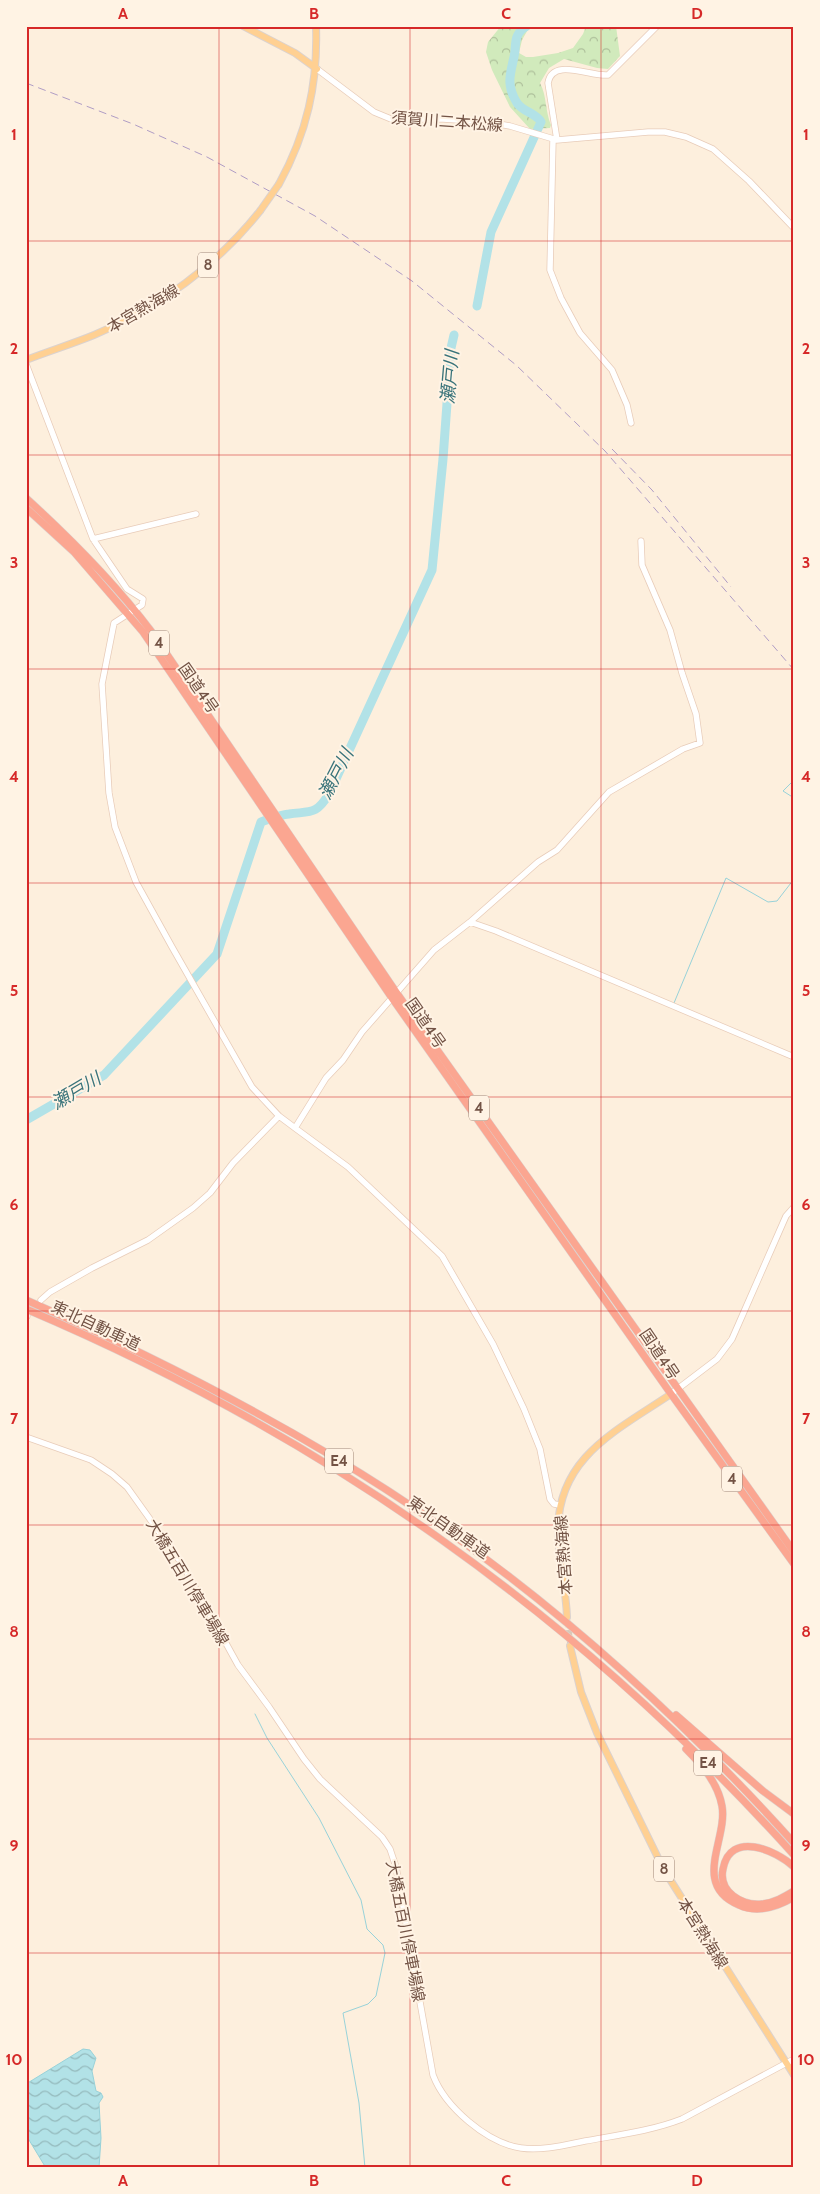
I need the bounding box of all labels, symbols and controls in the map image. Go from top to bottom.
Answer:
text: A [118,4,128,23]
text: B [309,4,319,23]
text: C [501,4,511,23]
text: D [691,4,703,23]
street label: 須賀川二本松線 [390,108,503,135]
text: 1 [11,125,17,144]
text: 1 [803,125,809,144]
road number: 8 [198,252,218,278]
street label: 本宮熱海線 [104,280,183,337]
text: 2 [10,339,18,358]
text: 2 [802,339,810,358]
water label: 瀬戸川 [437,347,463,405]
text: 3 [10,553,18,572]
text: 3 [802,553,810,572]
road number: 4 [149,630,169,656]
street label: 国道4号 [174,659,223,717]
water label: 瀬戸川 [314,743,359,803]
text: 4 [9,767,19,786]
text: 4 [801,767,811,786]
text: 5 [10,981,18,1000]
text: 5 [802,981,810,1000]
street label: 国道4号 [401,994,450,1052]
water label: 瀬戸川 [47,1067,107,1114]
road number: 4 [469,1096,489,1120]
text: 6 [10,1195,19,1214]
text: 6 [802,1195,811,1214]
street label: 東北自動車道 [48,1297,143,1354]
street label: 国道4号 [636,1325,683,1383]
text: 7 [10,1409,19,1428]
text: 7 [802,1409,811,1428]
road number: E4 [325,1448,353,1474]
road number: 4 [722,1466,742,1492]
street label: 東北自動車道 [404,1492,493,1563]
street label: 本宮熱海線 [551,1514,576,1596]
street label: 大橋五百川停車場線 [142,1516,233,1649]
text: 8 [9,1622,19,1641]
text: 8 [801,1622,811,1641]
road number: E4 [694,1750,722,1776]
text: 9 [10,1836,19,1855]
text: 9 [802,1836,811,1855]
road number: 8 [654,1856,674,1882]
street label: 大橋五百川停車場線 [382,1859,429,2004]
street label: 本宮熱海線 [673,1894,732,1972]
text: 10 [5,2050,23,2069]
text: 10 [797,2050,815,2069]
text: A [118,2171,128,2190]
text: B [309,2171,319,2190]
text: C [501,2171,511,2190]
text: D [691,2171,703,2190]

